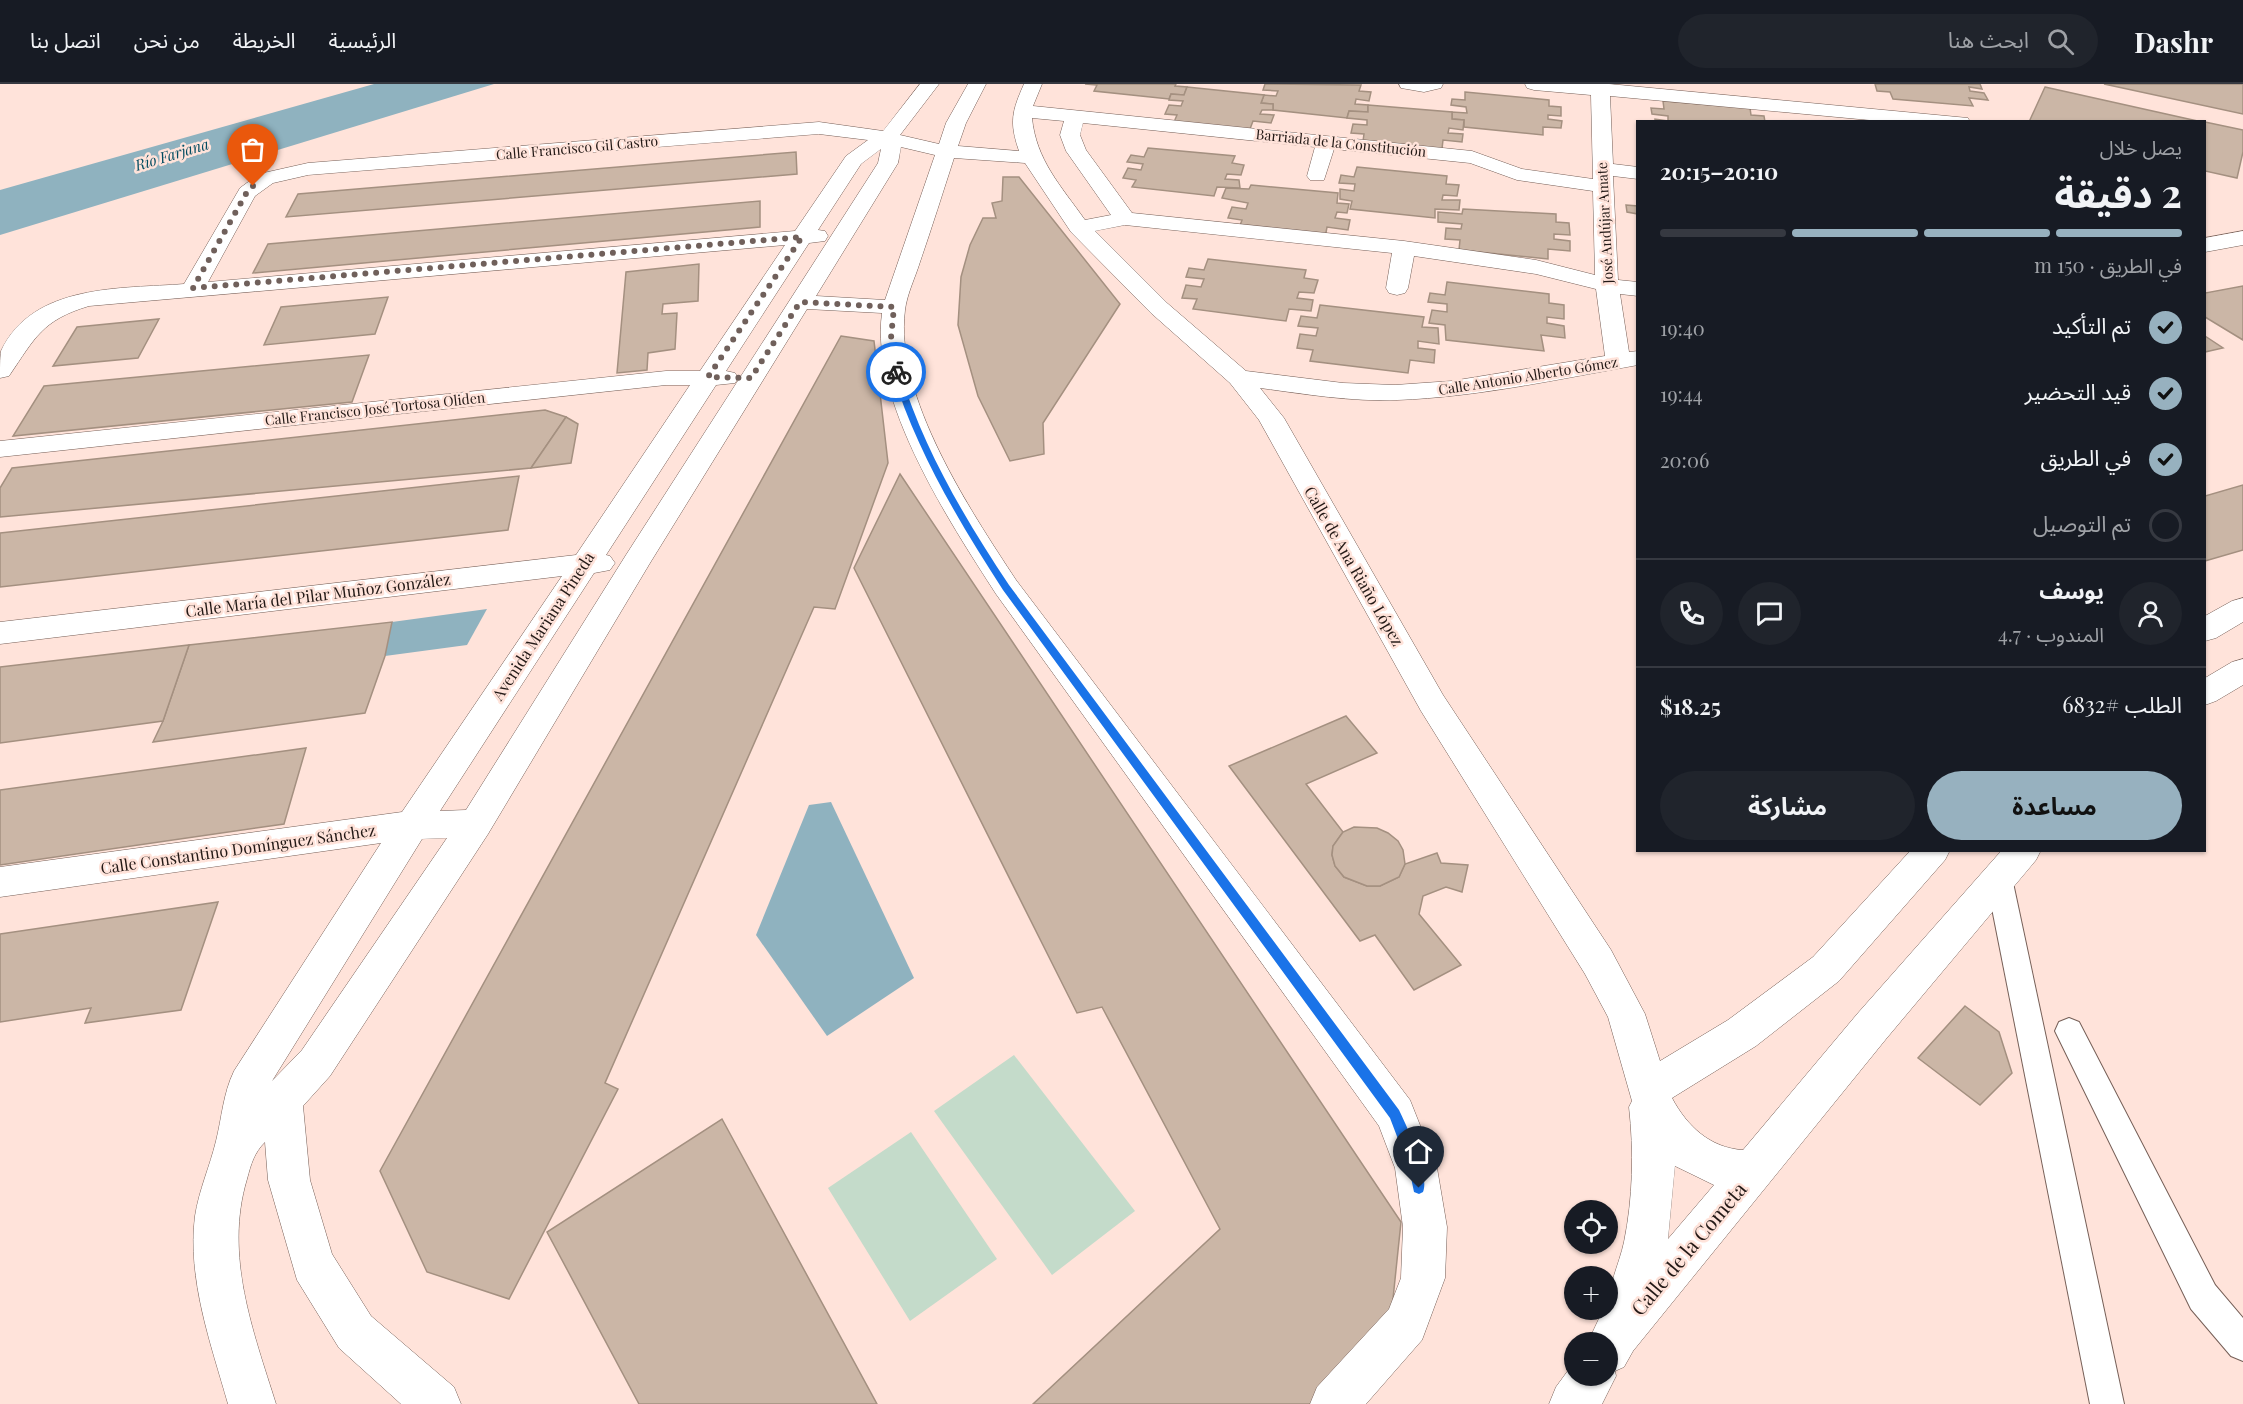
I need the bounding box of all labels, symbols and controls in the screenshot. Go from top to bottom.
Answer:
search box [1678,14,2098,68]
text: Dashr [2134,23,2213,60]
text: ابحث هنا [1948,24,2029,54]
text: اتصل بنا [30,25,101,53]
text: من نحن [134,25,200,53]
text: الخريطة [233,25,296,53]
text: الرئيسية [329,25,396,53]
icon: search [2044,25,2077,58]
pin [227,124,278,186]
street label: Barriada de la Constitución [1255,124,1428,161]
street label: Calle Francisco Gil Castro [495,131,659,164]
water label: Río Farjana [131,133,211,175]
icon: bag [236,133,269,166]
text: يصل خلال [2100,133,2182,160]
text: 20:10–20:15 [1660,156,1778,186]
street label: José Andújar Amate [1592,162,1617,285]
text: 2 دقيقة [2054,166,2182,218]
text: في الطريق · 150 m [2034,251,2182,278]
text: تم التأكيد [2052,310,2131,340]
icon: check [2149,311,2182,344]
text: 19:40 [1660,314,1705,341]
courier [866,342,926,402]
street label: Calle Antonio Alberto Gómez [1437,352,1619,399]
icon: bike [880,356,913,389]
text: قيد التحضير [2025,376,2131,406]
icon: check [2149,377,2182,410]
text: 19:44 [1660,380,1703,407]
street label: Calle Francisco José Tortosa Oliden [264,387,487,430]
text: في الطريق [2041,442,2131,472]
icon: check [2149,443,2182,476]
text: 20:06 [1660,446,1709,473]
street label: Calle de Ana Riaño López [1300,482,1409,650]
text: تم التوصيل [2033,508,2131,538]
street label: Avenida Mariana Pineda [486,547,599,705]
street label: Calle María del Pilar Muñoz González [184,568,452,621]
text: يوسف [2039,575,2104,605]
button: phone [1660,582,1723,645]
button: chat [1738,582,1801,645]
button: person [2119,582,2182,645]
text: المندوب · 4.7 [1998,620,2104,647]
text: الطلب #6832 [2062,689,2182,719]
text: $18.25 [1660,691,1721,721]
button: مشاركة [1660,771,1915,840]
button: مساعدة [1927,771,2182,840]
street label: Calle Constantino Domínguez Sánchez [99,819,377,878]
pin [1393,1126,1444,1188]
icon: home [1402,1135,1435,1168]
street label: Calle de la Cometa [1624,1176,1752,1320]
map controls [1564,1200,1618,1386]
button: locate [1564,1200,1618,1254]
button: + [1564,1266,1618,1320]
button: − [1564,1332,1618,1386]

